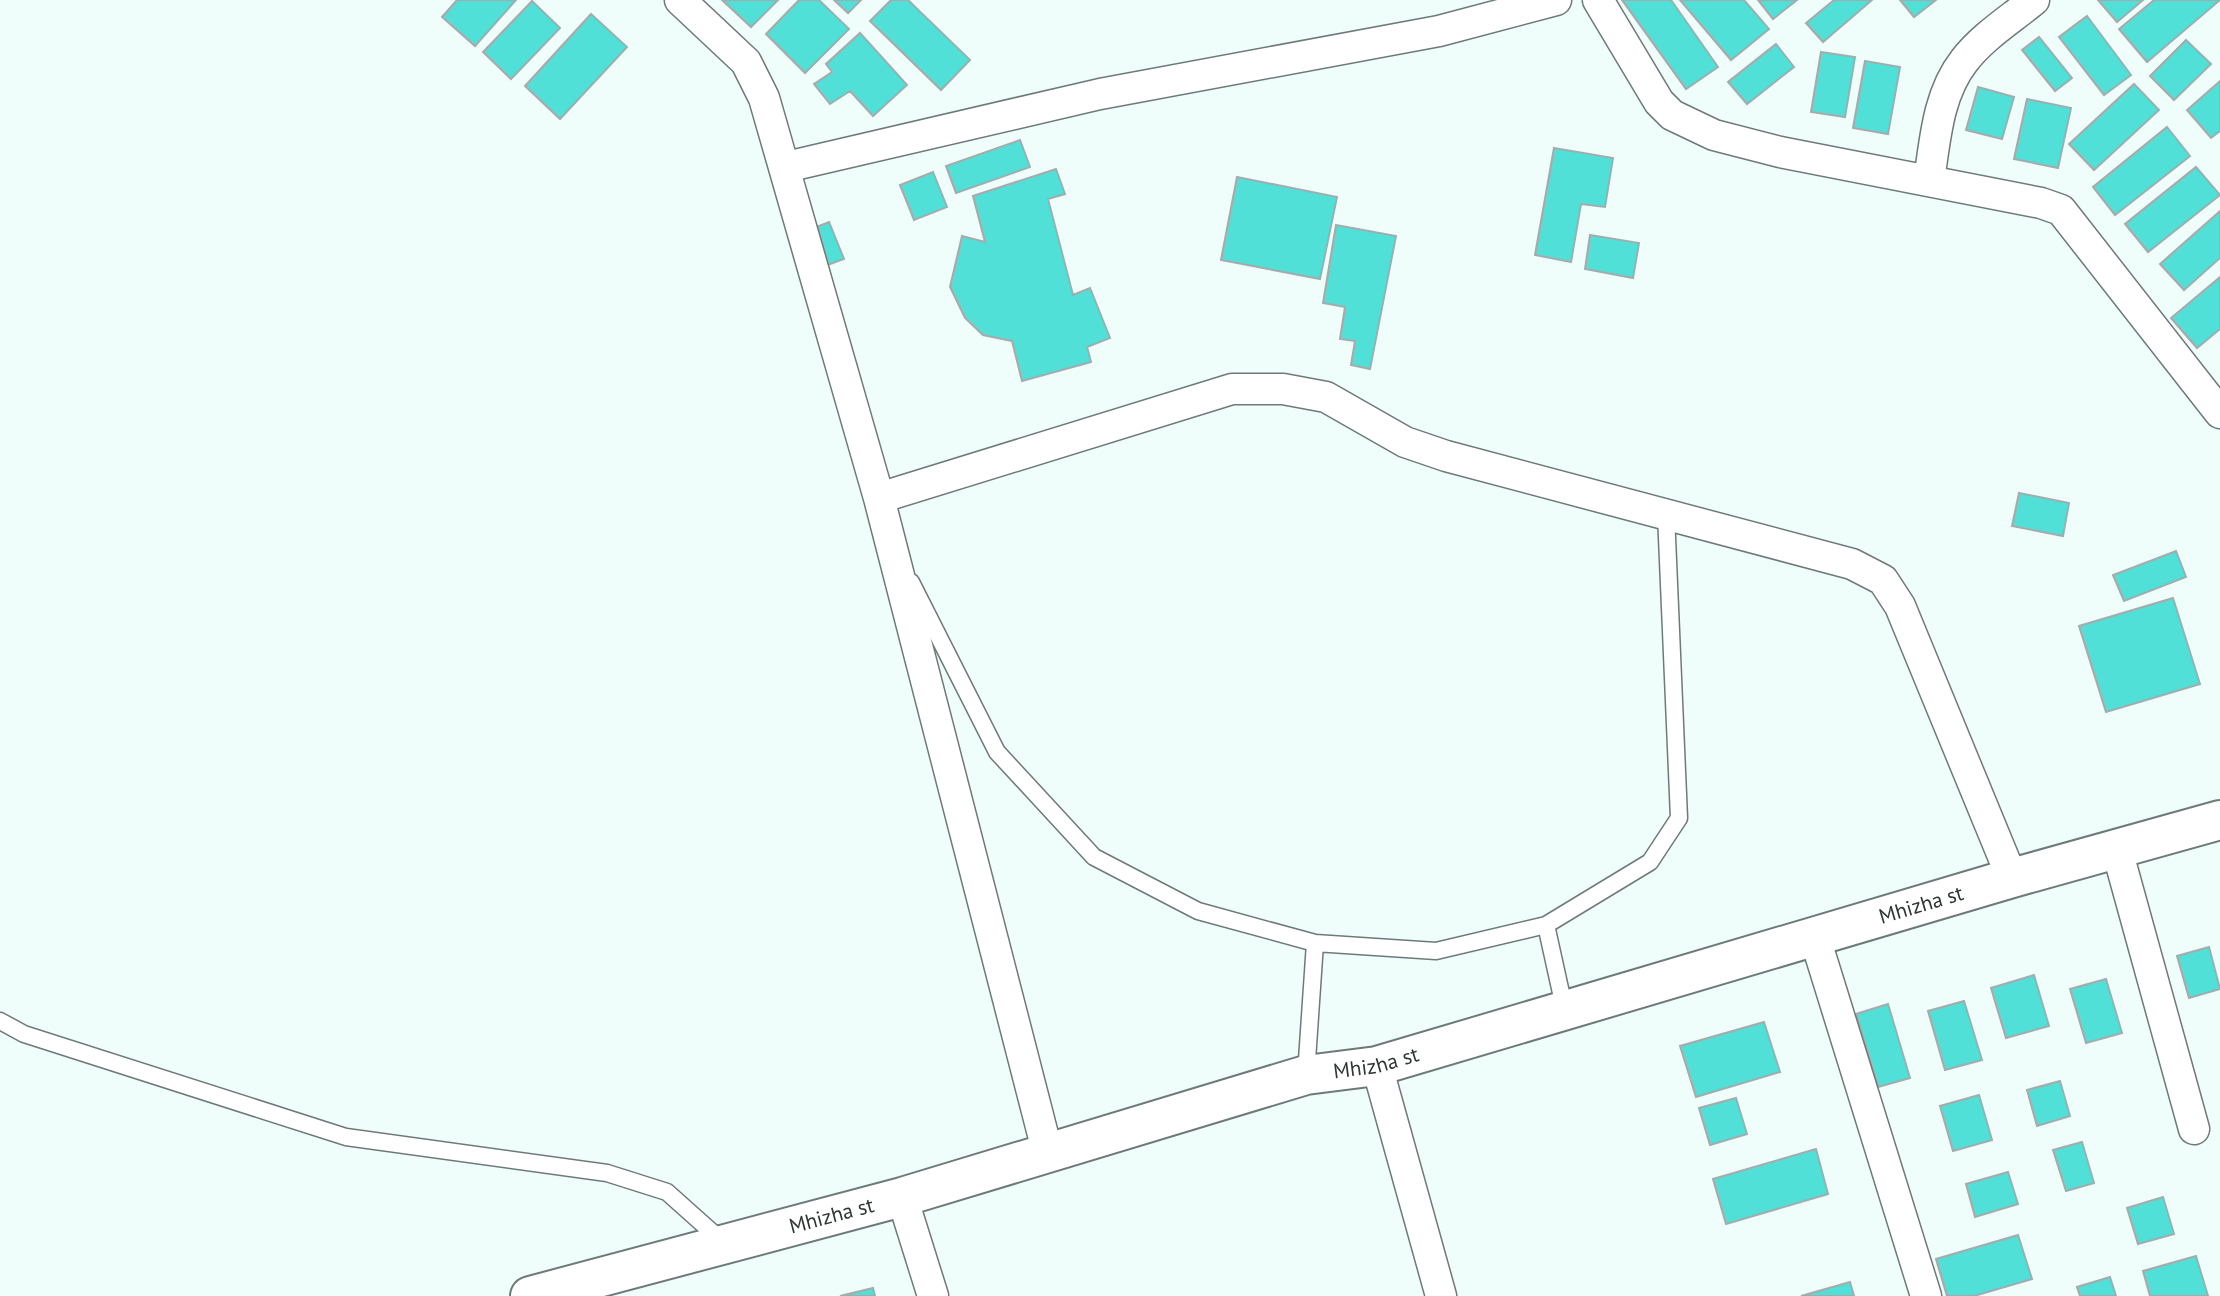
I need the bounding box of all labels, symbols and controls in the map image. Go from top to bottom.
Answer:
street label: Mhizha st [1876,879,1966,930]
street label: Mhizha st [1332,1040,1422,1084]
street label: Mhizha st [786,1191,877,1239]

